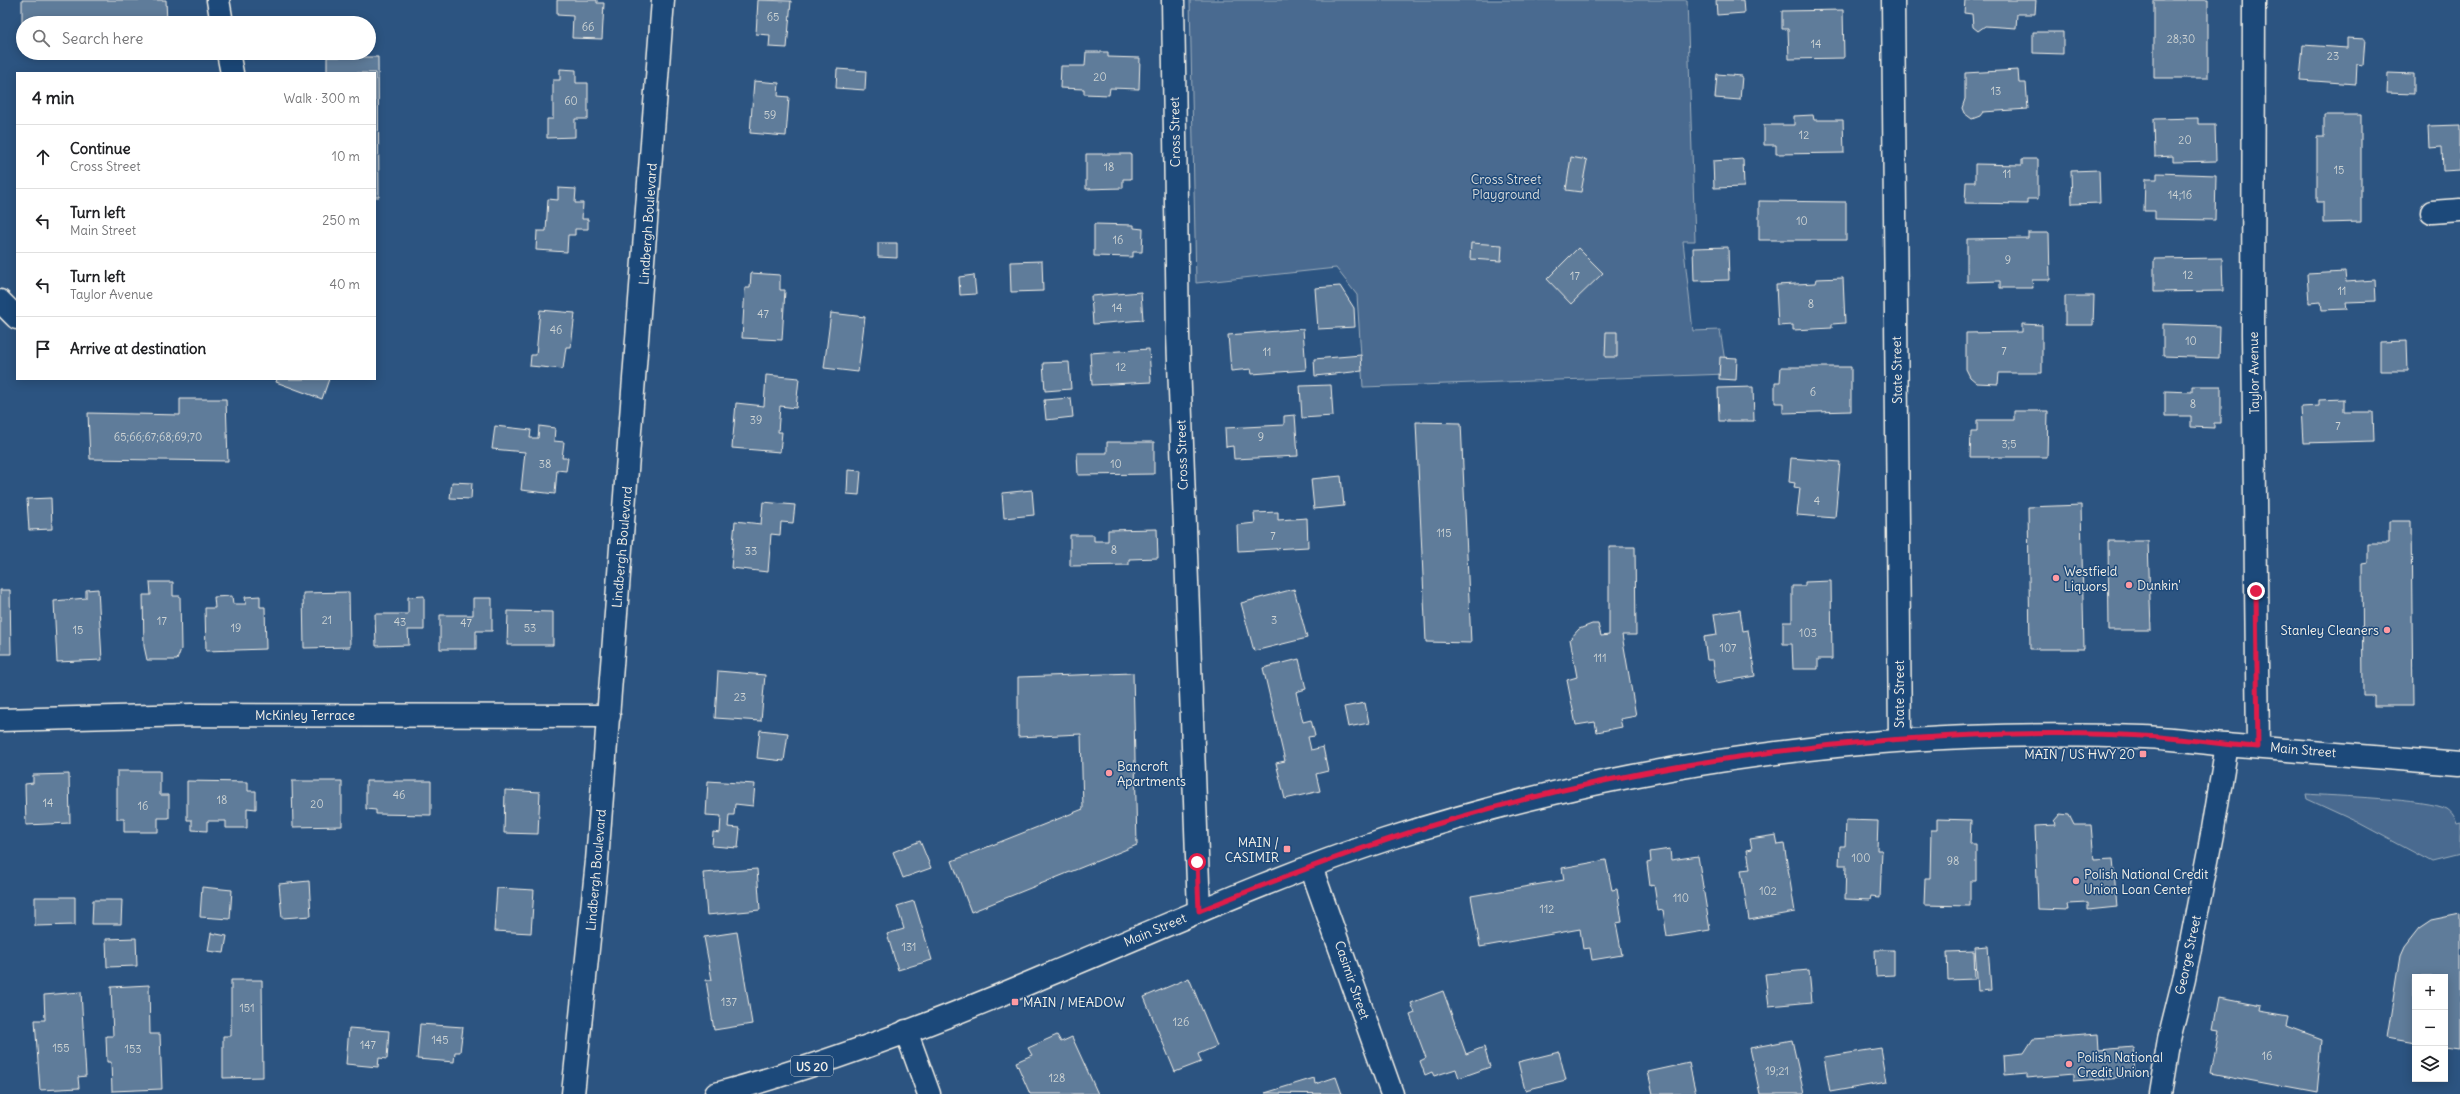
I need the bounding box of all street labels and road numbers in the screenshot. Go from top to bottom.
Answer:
street label: Cross Street [1166,96,1184,167]
street label: Lindbergh Boulevard [635,162,661,286]
street label: Taylor Avenue [2245,331,2263,415]
street label: State Street [1888,335,1906,404]
street label: Cross Street [1172,419,1192,491]
street label: Lindbergh Boulevard [608,485,636,609]
street label: State Street [1891,659,1908,728]
street label: McKinley Terrace [255,707,355,724]
street label: Main Street [2269,739,2337,761]
street label: Lindbergh Boulevard [582,808,610,932]
street label: Main Street [1121,909,1189,951]
street label: George Street [2171,913,2205,996]
street label: Casimir Street [1331,938,1374,1022]
road number: US 20 [791,1056,833,1076]

